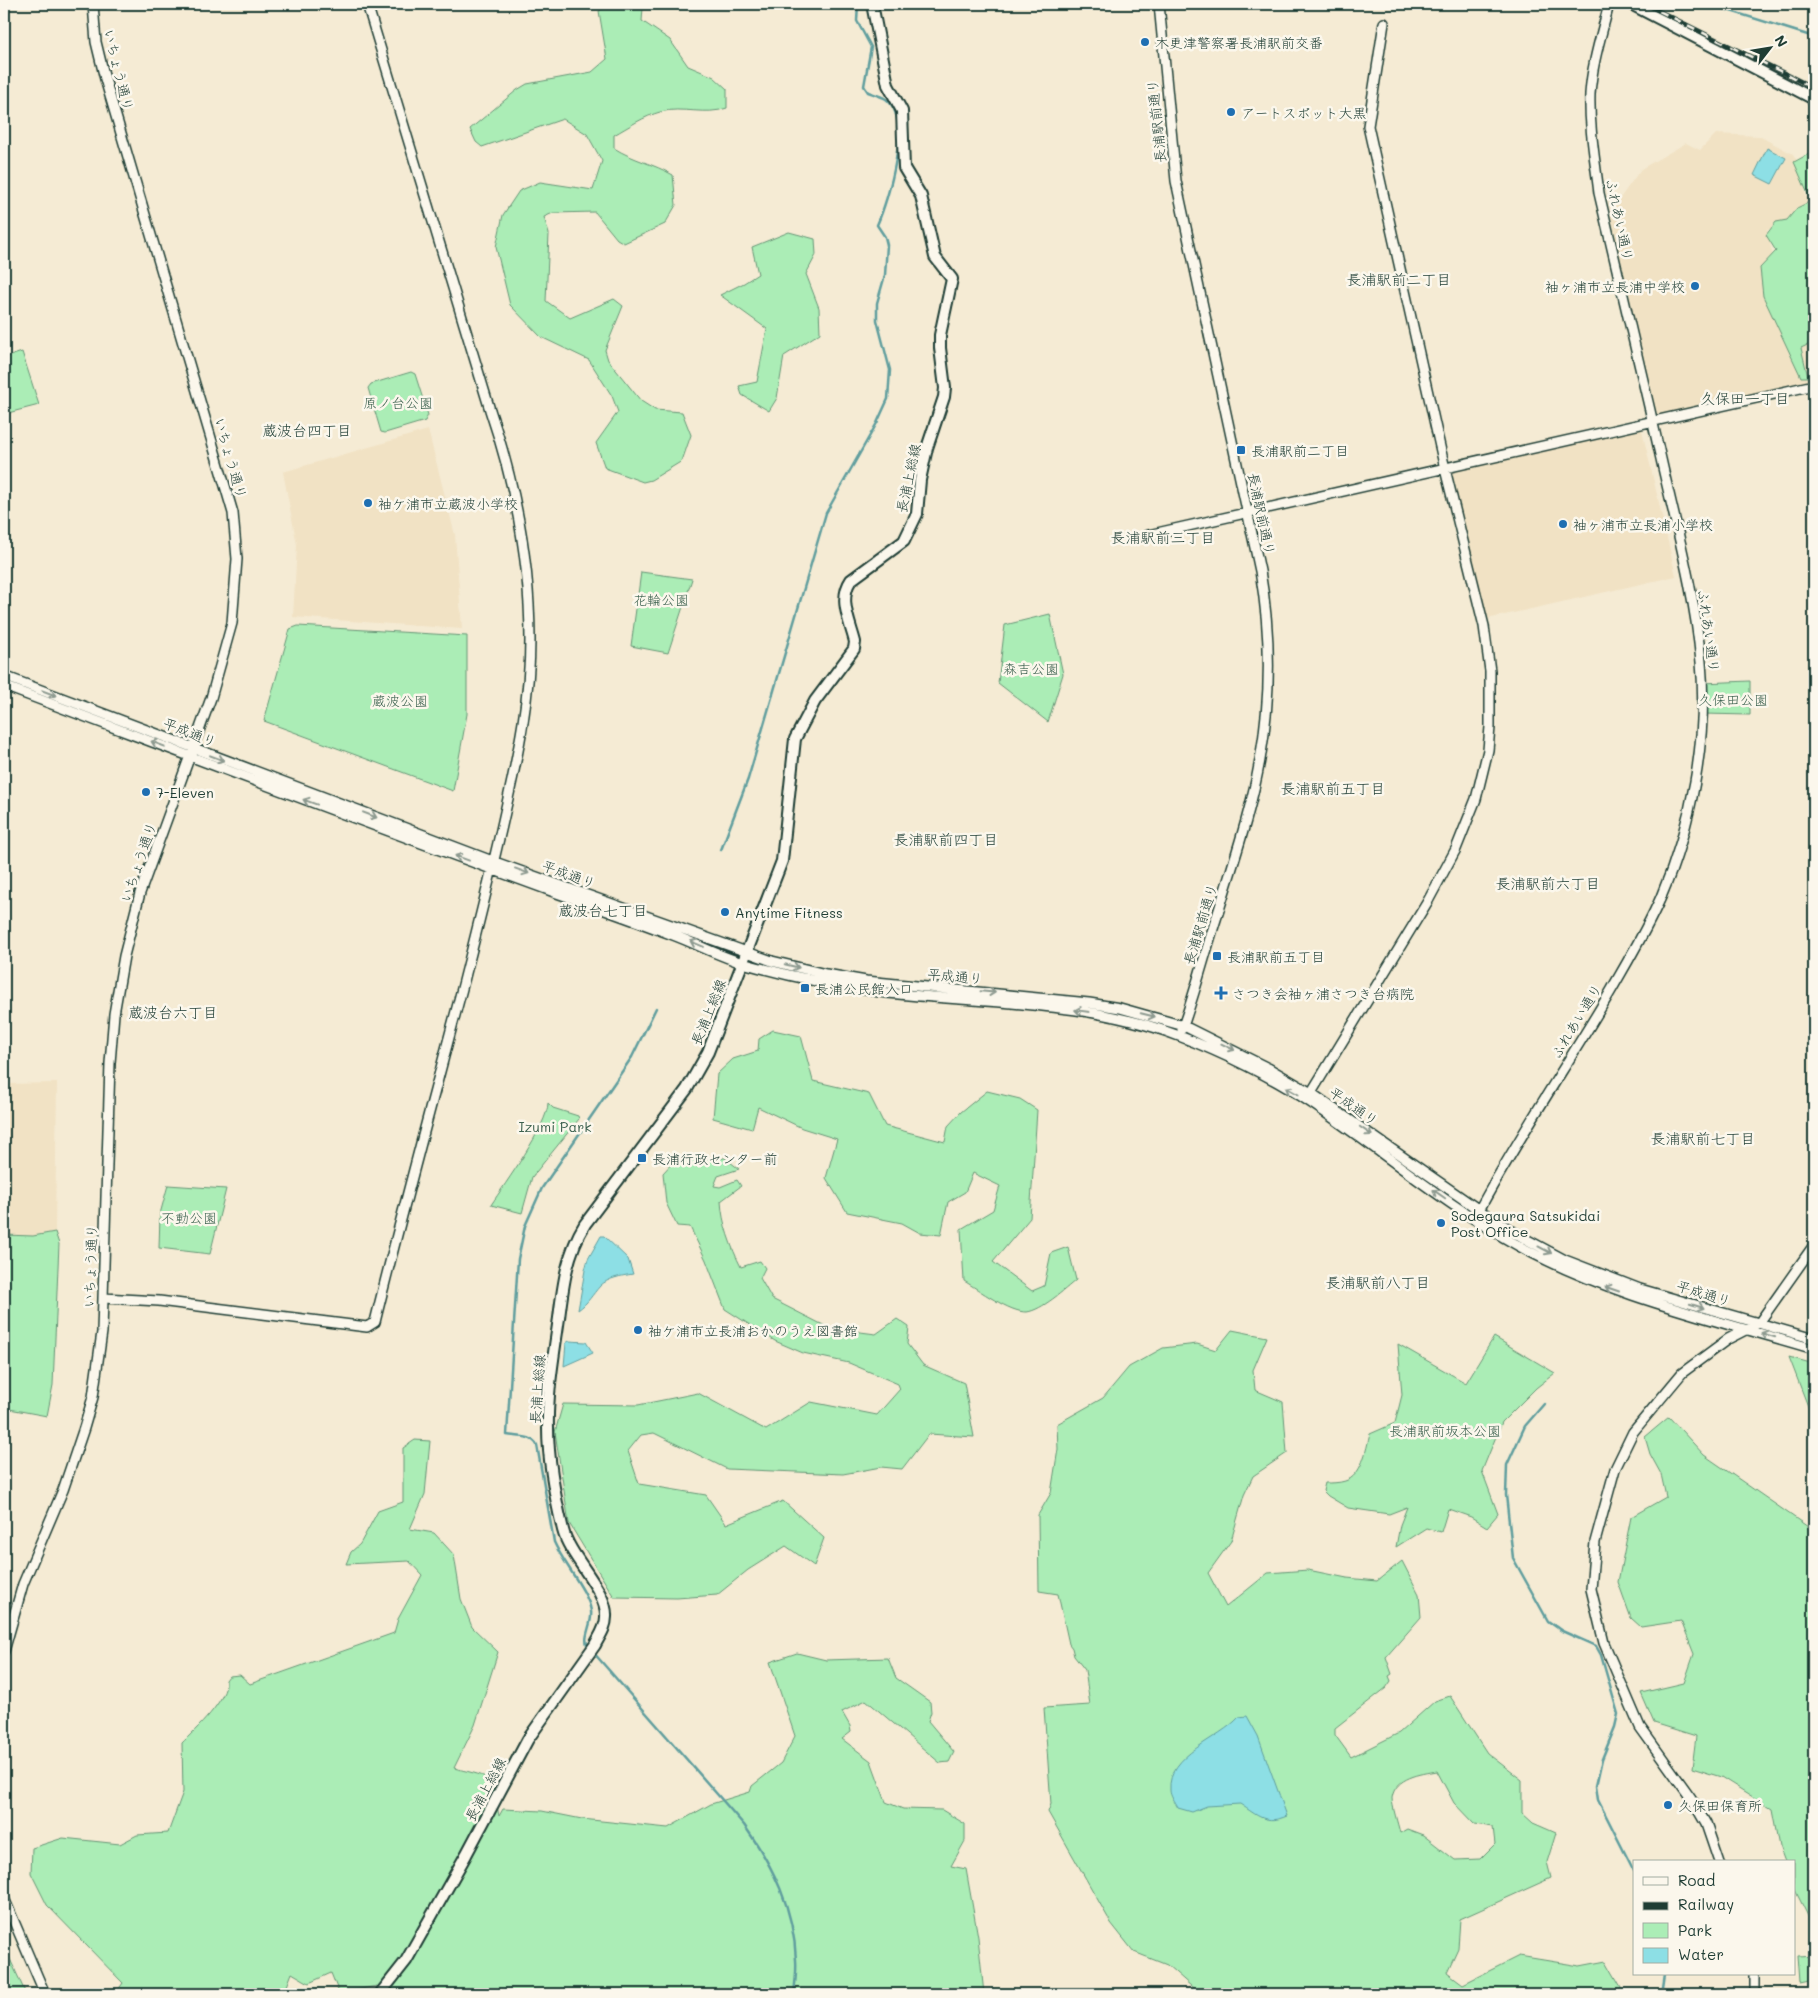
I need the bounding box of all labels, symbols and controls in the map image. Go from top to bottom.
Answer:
north arrow [1746,22,1796,72]
street label: いちょう通り [100,27,138,113]
text: N [1771,32,1792,51]
place label: 木更津警察署長浦駅前交番 [1155,33,1323,52]
marker: 木更津警察署長浦駅前交番 [1139,36,1151,48]
street label: 長浦駅前通り [1142,78,1170,164]
place label: アートスポット大黒 [1241,103,1366,122]
marker: アートスポット大黒 [1225,106,1237,118]
street label: ふれあい通り [1602,177,1638,263]
district label: 長浦駅前二丁目 [1346,269,1452,289]
place label: 袖ヶ浦市立長浦中学校 [1545,277,1685,296]
marker: 袖ヶ浦市立長浦中学校 [1689,280,1701,292]
district label: 久保田一丁目 [1700,388,1790,408]
park label: 原ノ台公園 [363,393,433,412]
street label: いちょう通り [210,415,252,501]
district label: 蔵波台四丁目 [262,420,352,440]
place label: 長浦駅前二丁目 [1251,441,1349,460]
street label: 長浦上総線 [891,442,925,514]
marker: 長浦駅前二丁目 [1235,444,1247,456]
street label: 長浦駅前通り [1244,471,1280,557]
place label: 袖ケ浦市立蔵波小学校 [378,494,518,513]
marker: 袖ケ浦市立蔵波小学校 [362,497,374,509]
place label: 袖ヶ浦市立長浦小学校 [1573,515,1713,534]
marker: 袖ヶ浦市立長浦小学校 [1557,518,1569,530]
district label: 長浦駅前三丁目 [1110,527,1216,547]
street label: ふれあい通り [1694,588,1724,674]
park label: 花輪公園 [633,590,689,609]
park label: 森吉公園 [1003,659,1059,678]
one-way arrow [41,689,56,699]
park label: 久保田公園 [1698,690,1768,709]
park label: 蔵波公園 [372,691,428,710]
street label: 平成通り [160,713,220,751]
one-way arrow [150,739,165,748]
one-way arrow [209,754,225,763]
district label: 長浦駅前五丁目 [1280,778,1386,798]
place label: 7-Eleven [156,783,214,802]
marker: 7-Eleven [140,786,152,798]
one-way arrow [303,797,318,806]
one-way arrow [361,811,377,820]
street label: いちょう通り [115,819,161,905]
district label: 長浦駅前四丁目 [893,829,999,849]
one-way arrow [455,853,470,862]
street label: 平成通り [539,855,599,893]
one-way arrow [514,867,529,876]
district label: 長浦駅前六丁目 [1495,873,1601,893]
street label: 長浦駅前通り [1179,881,1221,967]
district label: 蔵波台七丁目 [558,900,648,920]
place label: Anytime Fitness [735,903,843,922]
marker: Anytime Fitness [719,906,731,918]
one-way arrow [690,939,705,949]
place label: 長浦駅前五丁目 [1227,947,1325,966]
marker: 長浦駅前五丁目 [1211,950,1223,962]
one-way arrow [784,962,800,971]
street label: 平成通り [926,964,984,988]
street label: 長浦上総線 [686,976,730,1048]
place label: 長浦公民館入口 [815,979,913,998]
street label: ふれあい通り [1546,980,1606,1062]
marker: 長浦公民館入口 [799,982,811,994]
place label: さつき会袖ヶ浦さつき台病院 [1232,984,1414,1003]
marker: さつき会袖ヶ浦さつき台病院 [1214,986,1228,1000]
one-way arrow [979,987,995,997]
district label: 蔵波台六丁目 [128,1002,218,1022]
one-way arrow [1074,1006,1090,1016]
one-way arrow [1140,1011,1156,1021]
one-way arrow [1220,1042,1235,1052]
street label: 平成通り [1326,1082,1382,1130]
one-way arrow [1285,1086,1299,1096]
park label: Izumi Park [518,1117,592,1136]
one-way arrow [1359,1126,1373,1136]
district label: 長浦駅前七丁目 [1650,1128,1756,1148]
place label: 長浦行政センター前 [652,1149,777,1168]
marker: 長浦行政センター前 [636,1152,648,1164]
one-way arrow [1433,1189,1447,1199]
place label: Sodegaura Satsukidai Post Office [1451,1206,1600,1241]
park label: 不動公園 [161,1208,217,1227]
marker: Sodegaura Satsukidai Post Office [1435,1217,1447,1229]
street label: いちょう通り [79,1224,101,1308]
one-way arrow [1537,1246,1552,1255]
district label: 長浦駅前八丁目 [1325,1272,1431,1292]
street label: 平成通り [1674,1276,1734,1310]
one-way arrow [1605,1284,1620,1293]
one-way arrow [1689,1302,1705,1312]
place label: 袖ケ浦市立長浦おかのうえ図書館 [648,1321,858,1340]
marker: 袖ケ浦市立長浦おかのうえ図書館 [632,1324,644,1336]
one-way arrow [1760,1330,1776,1340]
street label: 長浦上総線 [525,1353,549,1425]
park label: 長浦駅前坂本公園 [1389,1421,1501,1440]
street label: 長浦上総線 [460,1754,510,1824]
place label: 久保田保育所 [1678,1796,1762,1815]
marker: 久保田保育所 [1662,1799,1674,1811]
legend [1633,1860,1796,1976]
text: Road [1678,1870,1715,1890]
text: Railway [1678,1894,1734,1914]
text: Park [1678,1920,1712,1940]
text: Water [1678,1944,1724,1964]

